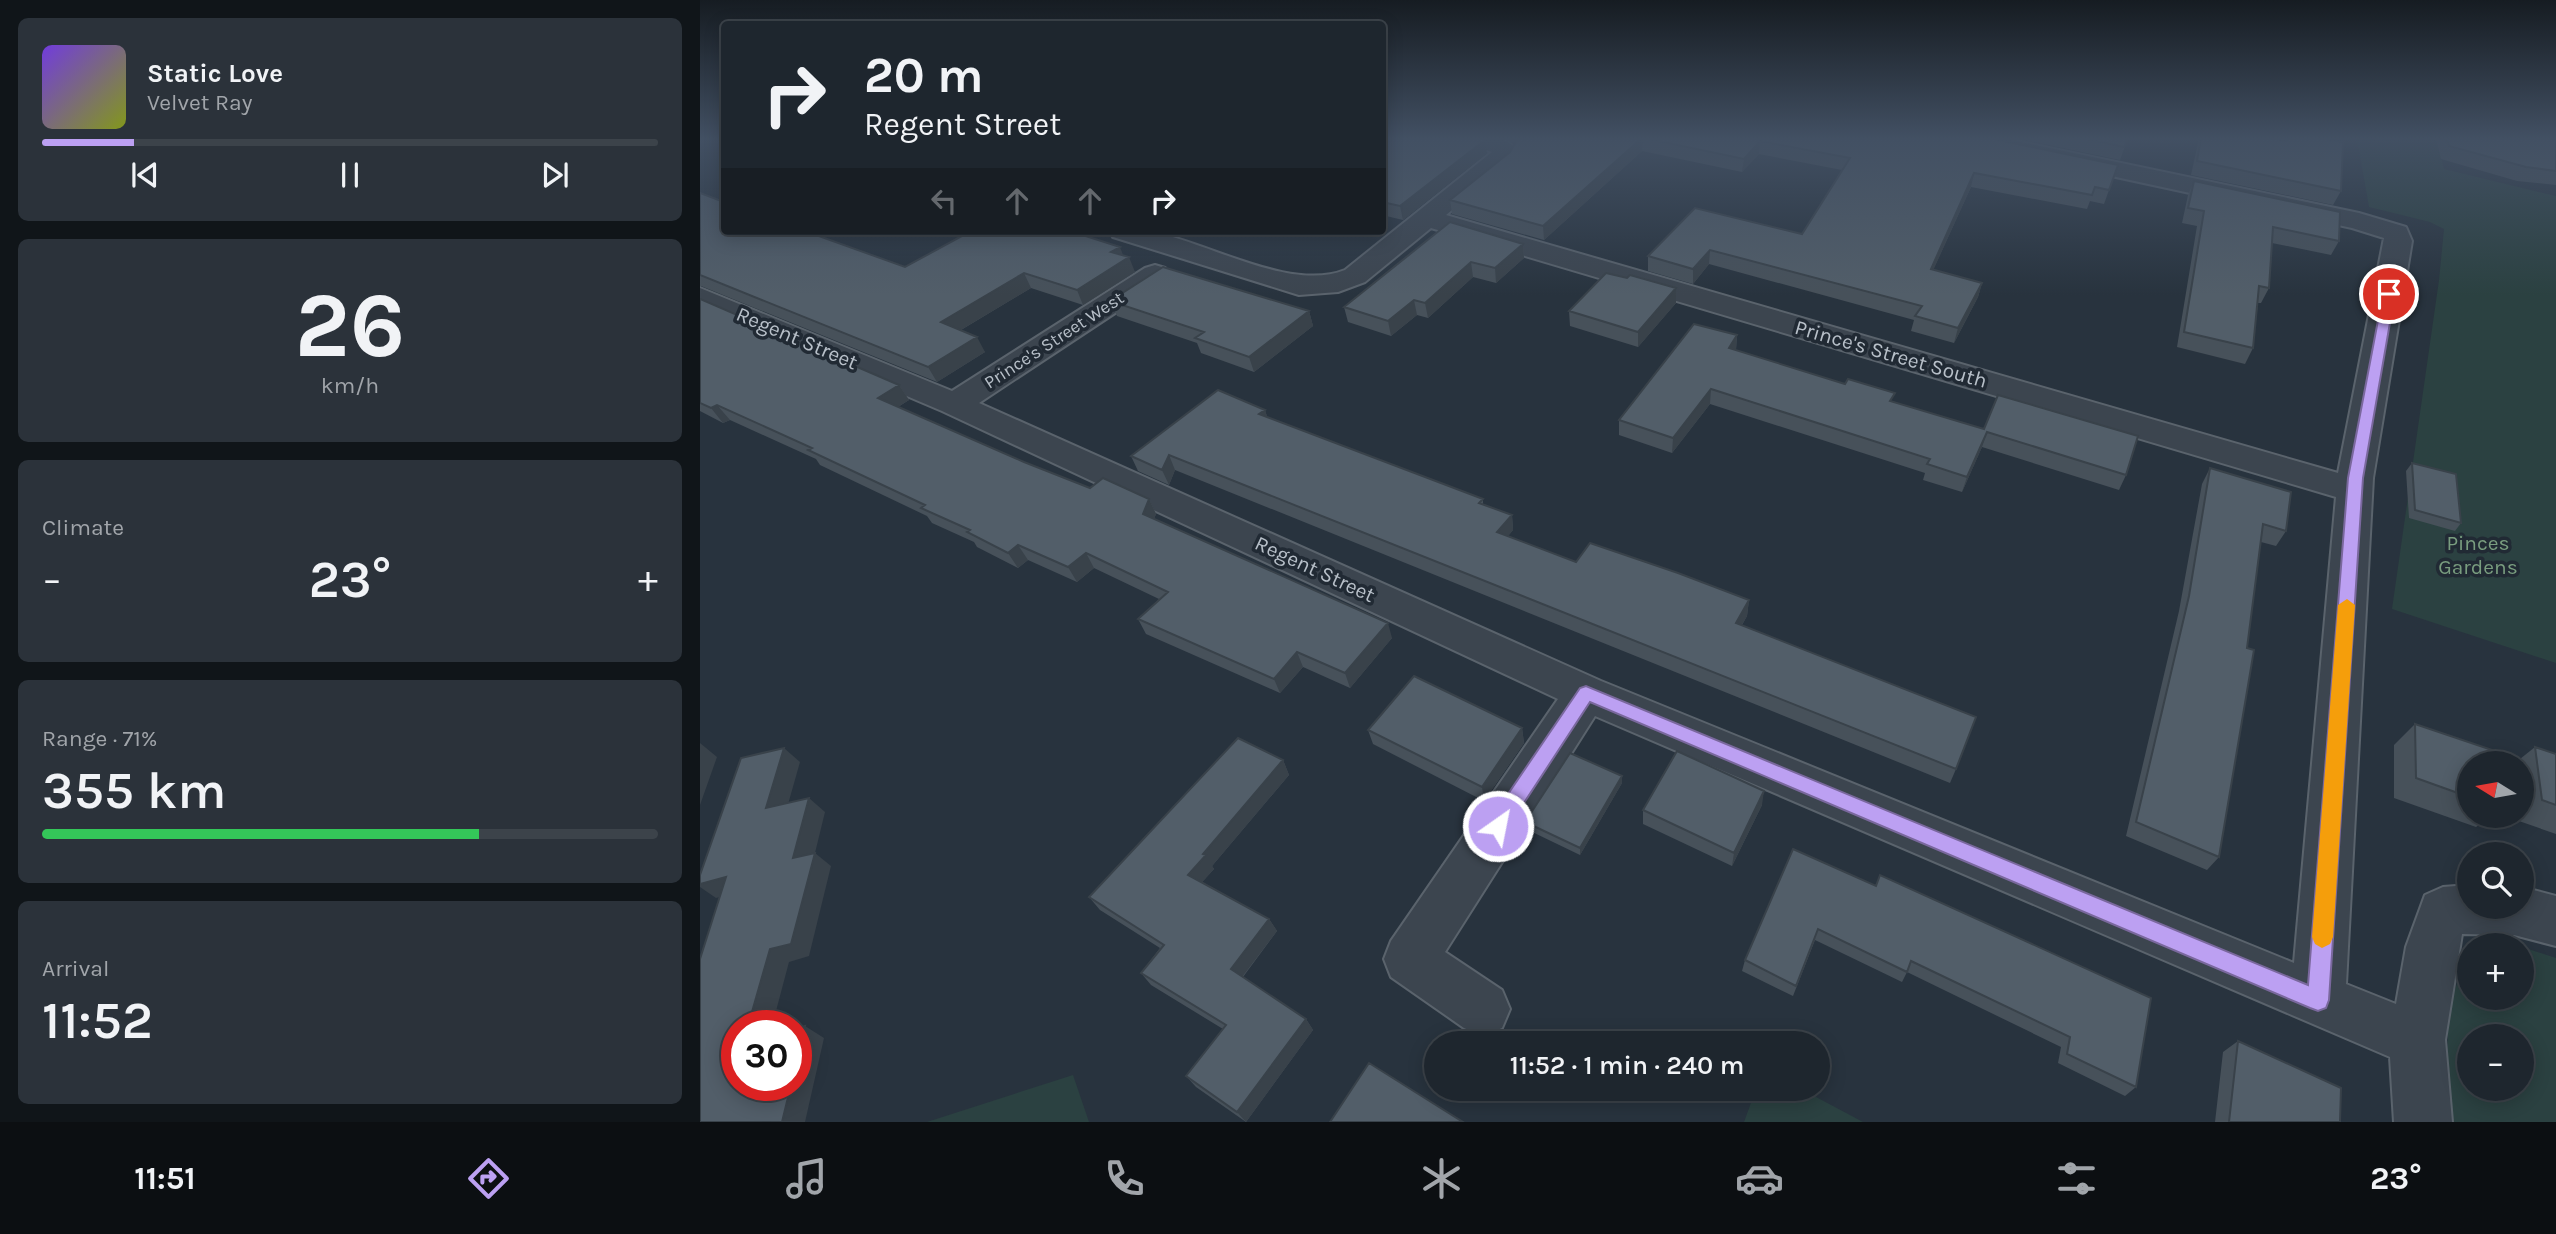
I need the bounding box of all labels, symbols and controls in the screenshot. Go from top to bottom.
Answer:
text: 20 m [864,47,984,104]
icon: right [749,49,840,140]
text: Static Love [147,58,283,89]
text: Velvet Ray [147,89,252,116]
text: Regent Street [864,106,1061,143]
icon: previous [126,156,164,194]
icon: pause [331,156,369,194]
icon: next [536,156,574,194]
icon: left [925,182,963,220]
icon: ahead [998,182,1036,220]
icon: ahead [1071,182,1109,220]
icon: right [1144,182,1182,220]
pin [2359,264,2419,324]
text: 26 [295,273,405,379]
icon: arrive [2370,275,2408,313]
street label: Prince's Street West [980,287,1128,393]
street label: Regent Street [733,302,861,374]
street label: Prince's Street South [1792,315,1990,393]
text: km/h [321,372,379,399]
text: Climate [42,514,124,541]
street label: Regent Street [1251,531,1379,607]
park label: Pinces Gardens [2438,531,2518,579]
text: 23° [309,549,391,610]
text: − [42,557,62,602]
text: + [638,557,658,602]
text: Range · 71% [42,725,158,752]
north arrow [2457,751,2534,828]
map controls [2457,751,2534,1101]
text: 355 km [42,760,226,821]
position arrow [1461,789,1535,863]
button: search [2457,842,2534,919]
button: + [2457,933,2534,1010]
text: Arrival [42,955,109,982]
text: 11:52 [42,990,153,1051]
speed limit sign: 30 [721,1010,812,1101]
button: − [2457,1024,2534,1101]
text: 11:52 · 1 min · 240 m [1510,1050,1744,1081]
icon: directions [464,1154,513,1203]
icon: music [782,1154,831,1203]
icon: phone [1100,1154,1149,1203]
icon: climate [1417,1154,1466,1203]
icon: car [1735,1154,1784,1203]
icon: filters [2052,1154,2101,1203]
text: 11:51 [134,1160,196,1197]
text: 23° [2370,1160,2422,1197]

